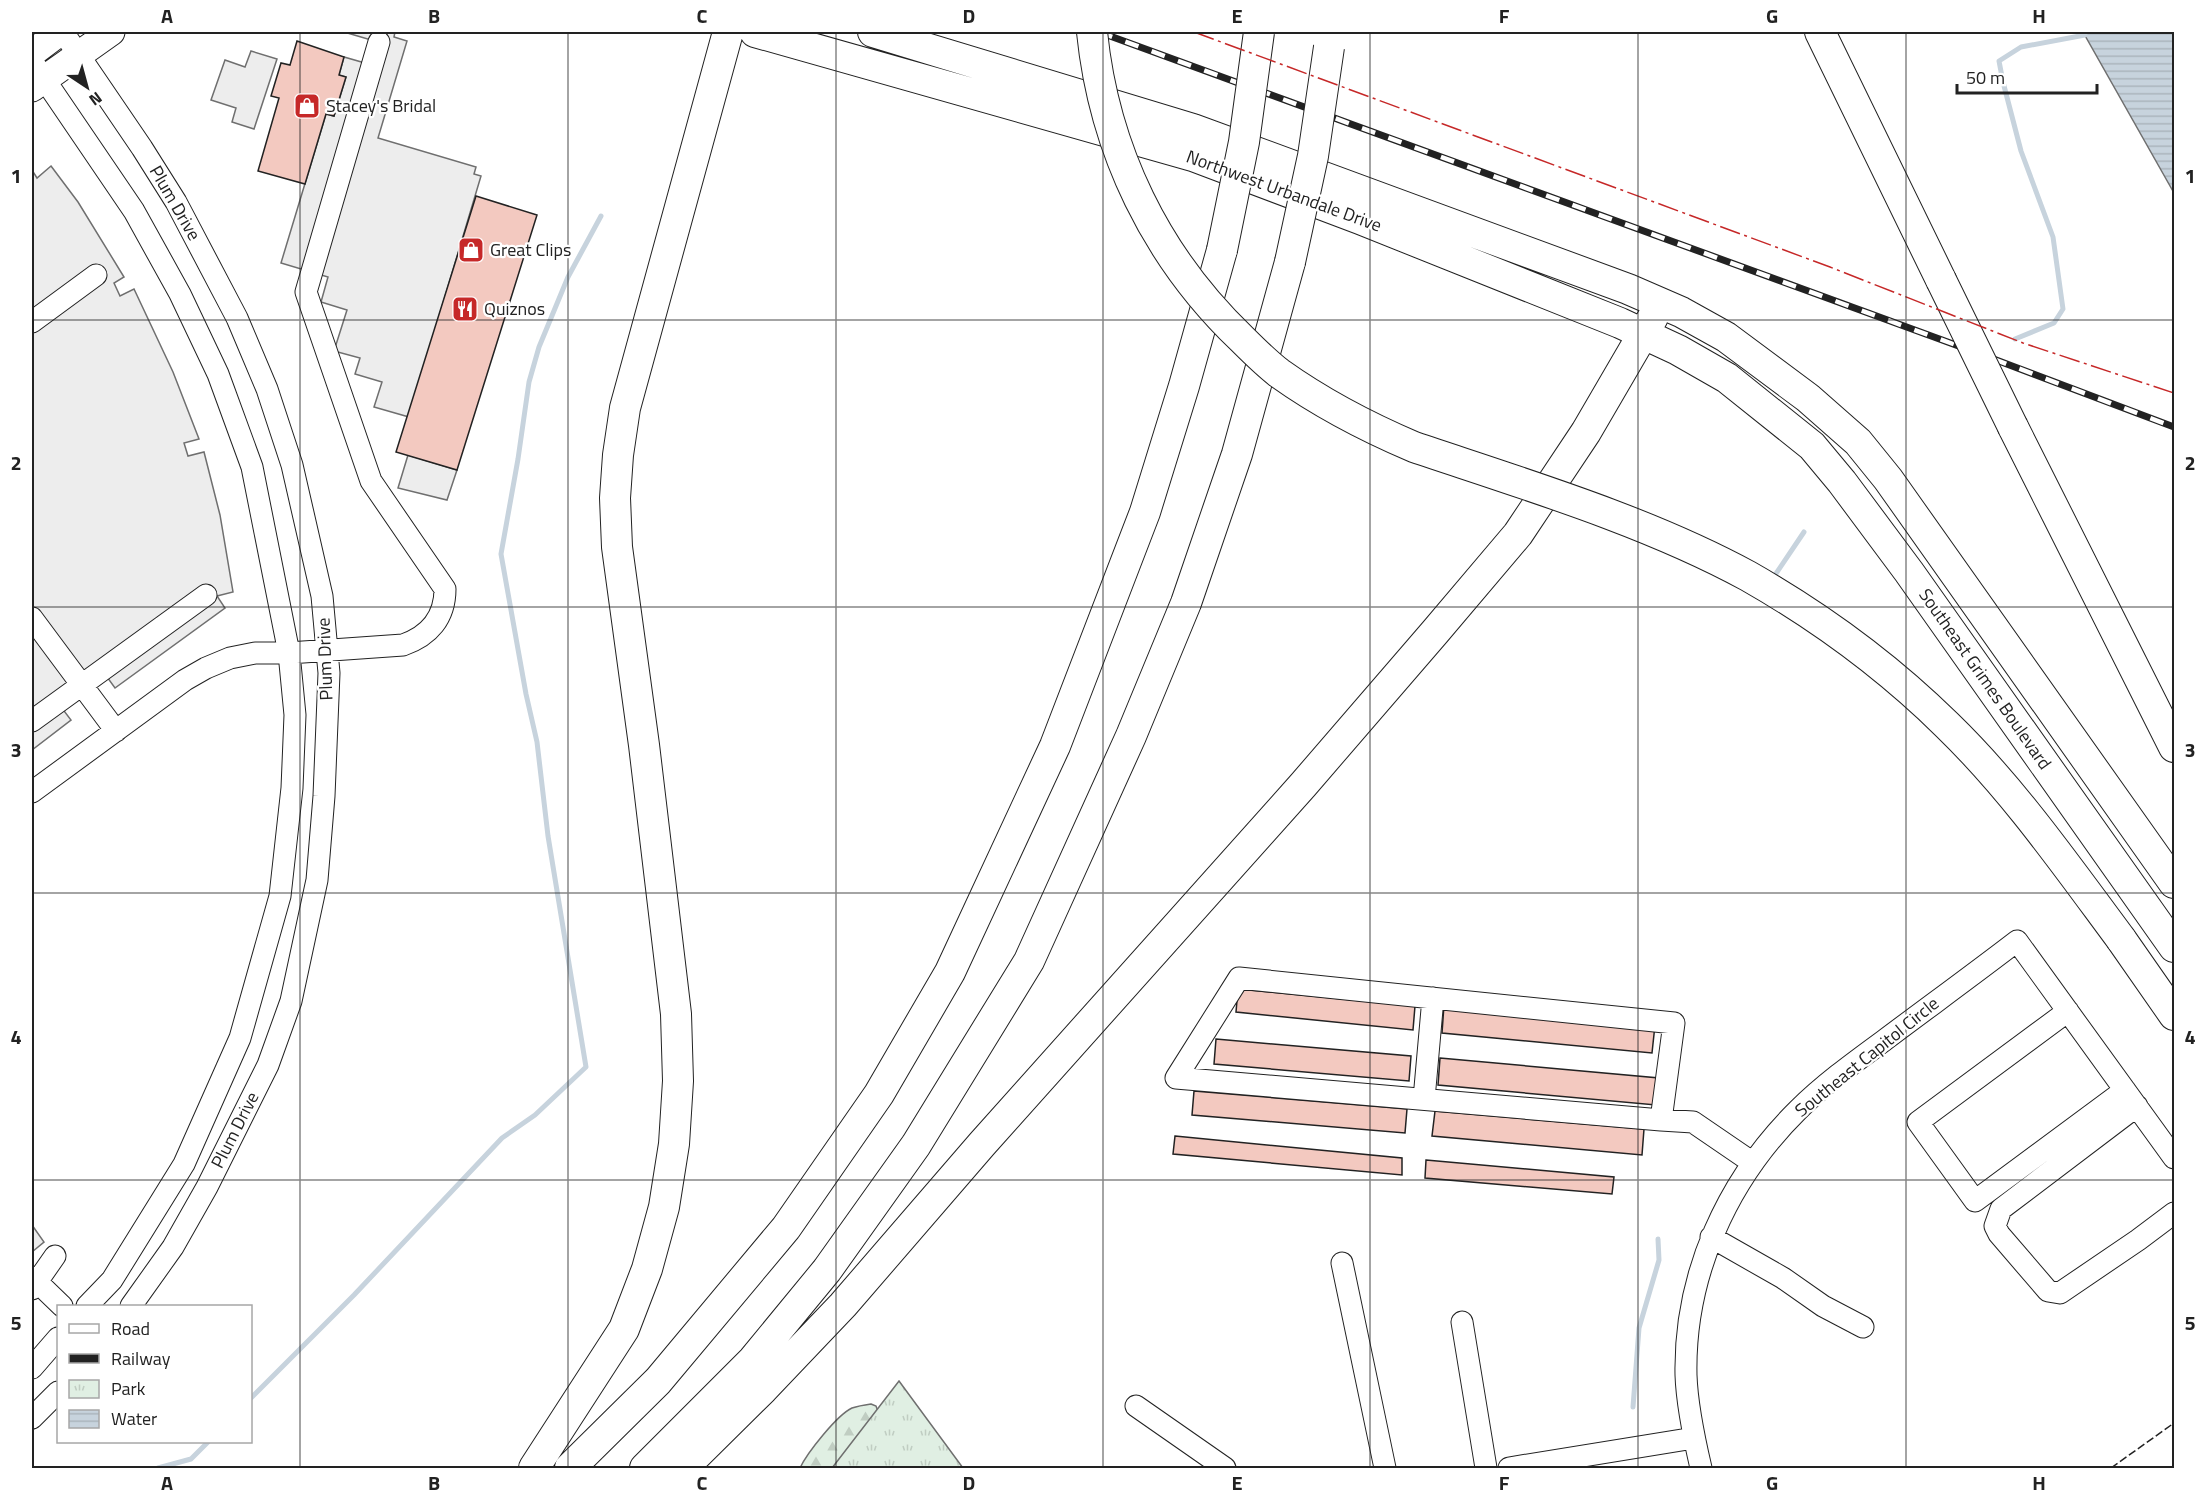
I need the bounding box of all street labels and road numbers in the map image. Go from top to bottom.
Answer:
street label: Northwest Urbandale Drive [1183,143,1386,238]
street label: Plum Drive [143,160,208,245]
street label: Southeast Grimes Boulevard [1913,583,2058,775]
street label: Plum Drive [310,617,339,701]
street label: Southeast Capitol Circle [1789,990,1945,1123]
street label: Plum Drive [204,1087,265,1173]

